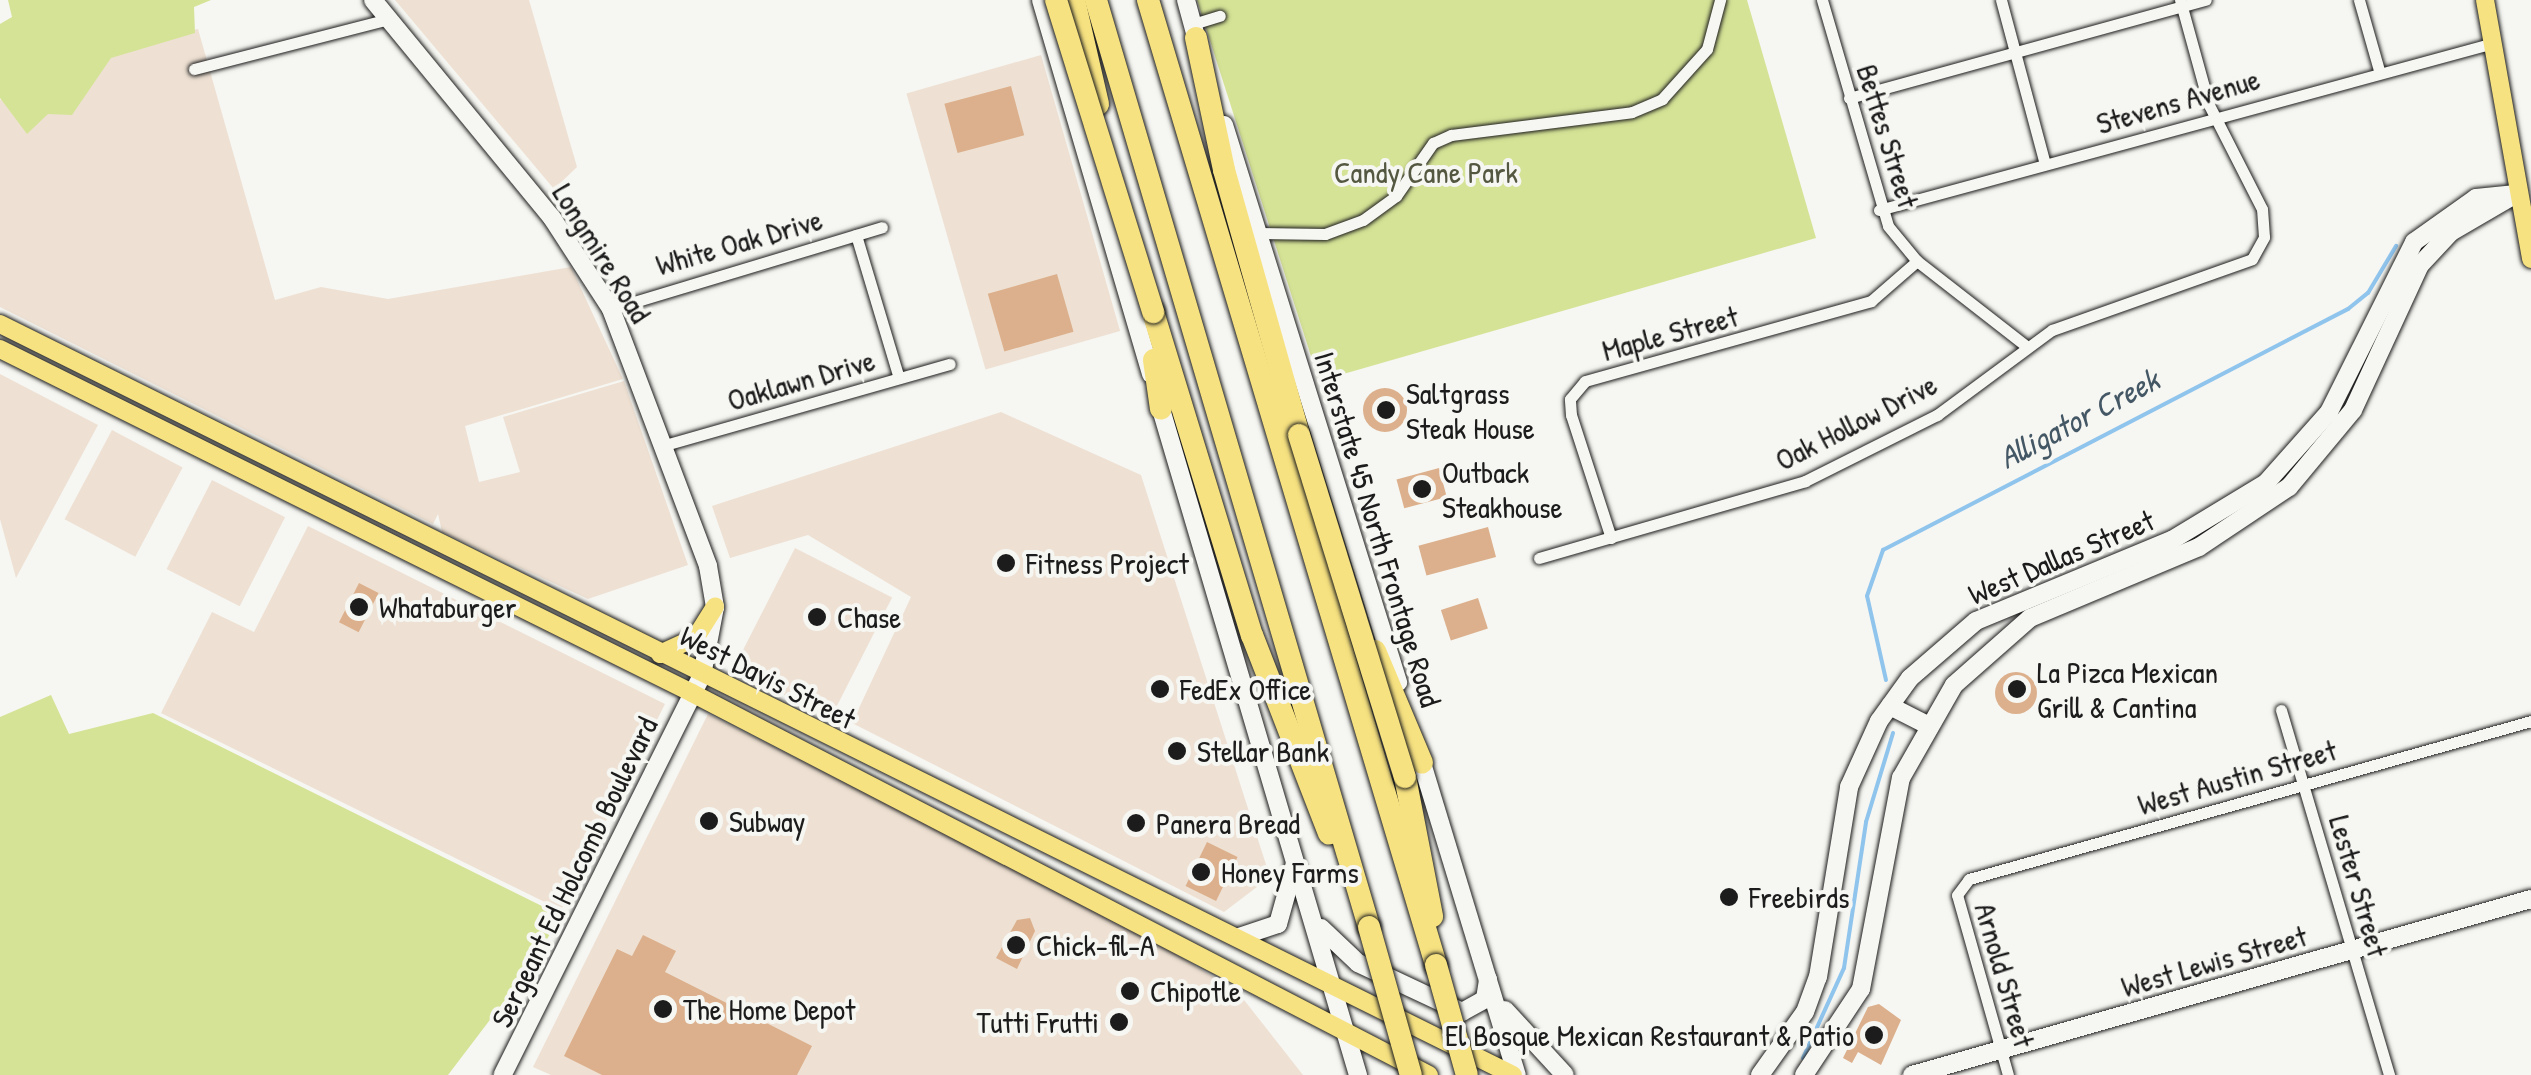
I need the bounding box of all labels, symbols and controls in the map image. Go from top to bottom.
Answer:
street label: Bettes Street [1849,60,1927,212]
street label: Stevens Avenue [2092,61,2264,141]
park label: Candy Cane Park [1334,154,1518,190]
street label: Longmire Road [545,177,659,329]
street label: White Oak Drive [652,201,826,283]
street label: Maple Street [1598,298,1742,368]
street label: Oaklawn Drive [723,342,879,418]
street label: Interstate 45 North Frontage Road [1307,347,1449,711]
water label: Alligator Creek [1992,361,2166,477]
street label: Oak Hollow Drive [1769,366,1943,478]
place label: Saltgrass Steak House [1406,375,1535,446]
marker: Saltgrass Steak House [1375,399,1397,421]
place label: Outback Steakhouse [1442,454,1562,524]
marker: Outback Steakhouse [1411,478,1433,500]
street label: West Dallas Street [1963,502,2159,612]
place label: Fitness Project [1026,545,1189,581]
marker: Fitness Project [995,552,1017,574]
place label: Whataburger [379,589,517,625]
marker: Whataburger [348,596,370,618]
place label: Chase [837,599,901,635]
marker: Chase [806,606,828,628]
street label: West Davis Street [674,617,862,737]
place label: La Pizca Mexican Grill & Cantina [2037,654,2218,724]
place label: FedEx Office [1180,671,1311,707]
marker: FedEx Office [1149,678,1171,700]
marker: La Pizca Mexican Grill & Cantina [2006,678,2028,700]
street label: Sergeant Ed Holcomb Boulevard [483,711,665,1033]
street label: West Austin Street [2134,731,2340,823]
place label: Stellar Bank [1197,733,1329,769]
marker: Stellar Bank [1166,740,1188,762]
place label: Subway [729,803,805,839]
place label: Panera Bread [1156,805,1300,841]
marker: Subway [698,810,720,832]
street label: Lester Street [2322,811,2396,961]
marker: Panera Bread [1125,812,1147,834]
place label: Honey Farms [1221,854,1359,890]
marker: Honey Farms [1190,861,1212,883]
place label: Freebirds [1749,879,1850,915]
marker: Freebirds [1718,886,1740,908]
street label: Arnold Street [1967,899,2043,1051]
street label: West Lewis Street [2117,917,2311,1005]
place label: Chick-fil-A [1036,927,1155,963]
marker: Chick-fil-A [1005,934,1027,956]
place label: Chipotle [1150,973,1241,1009]
marker: Chipotle [1119,980,1141,1002]
place label: The Home Depot [683,991,855,1027]
marker: The Home Depot [652,998,674,1020]
place label: Tutti Frutti [977,1004,1099,1040]
marker: Tutti Frutti [1108,1011,1130,1033]
place label: El Bosque Mexican Restaurant & Patio [1445,1017,1854,1053]
marker: El Bosque Mexican Restaurant & Patio [1863,1024,1885,1046]

